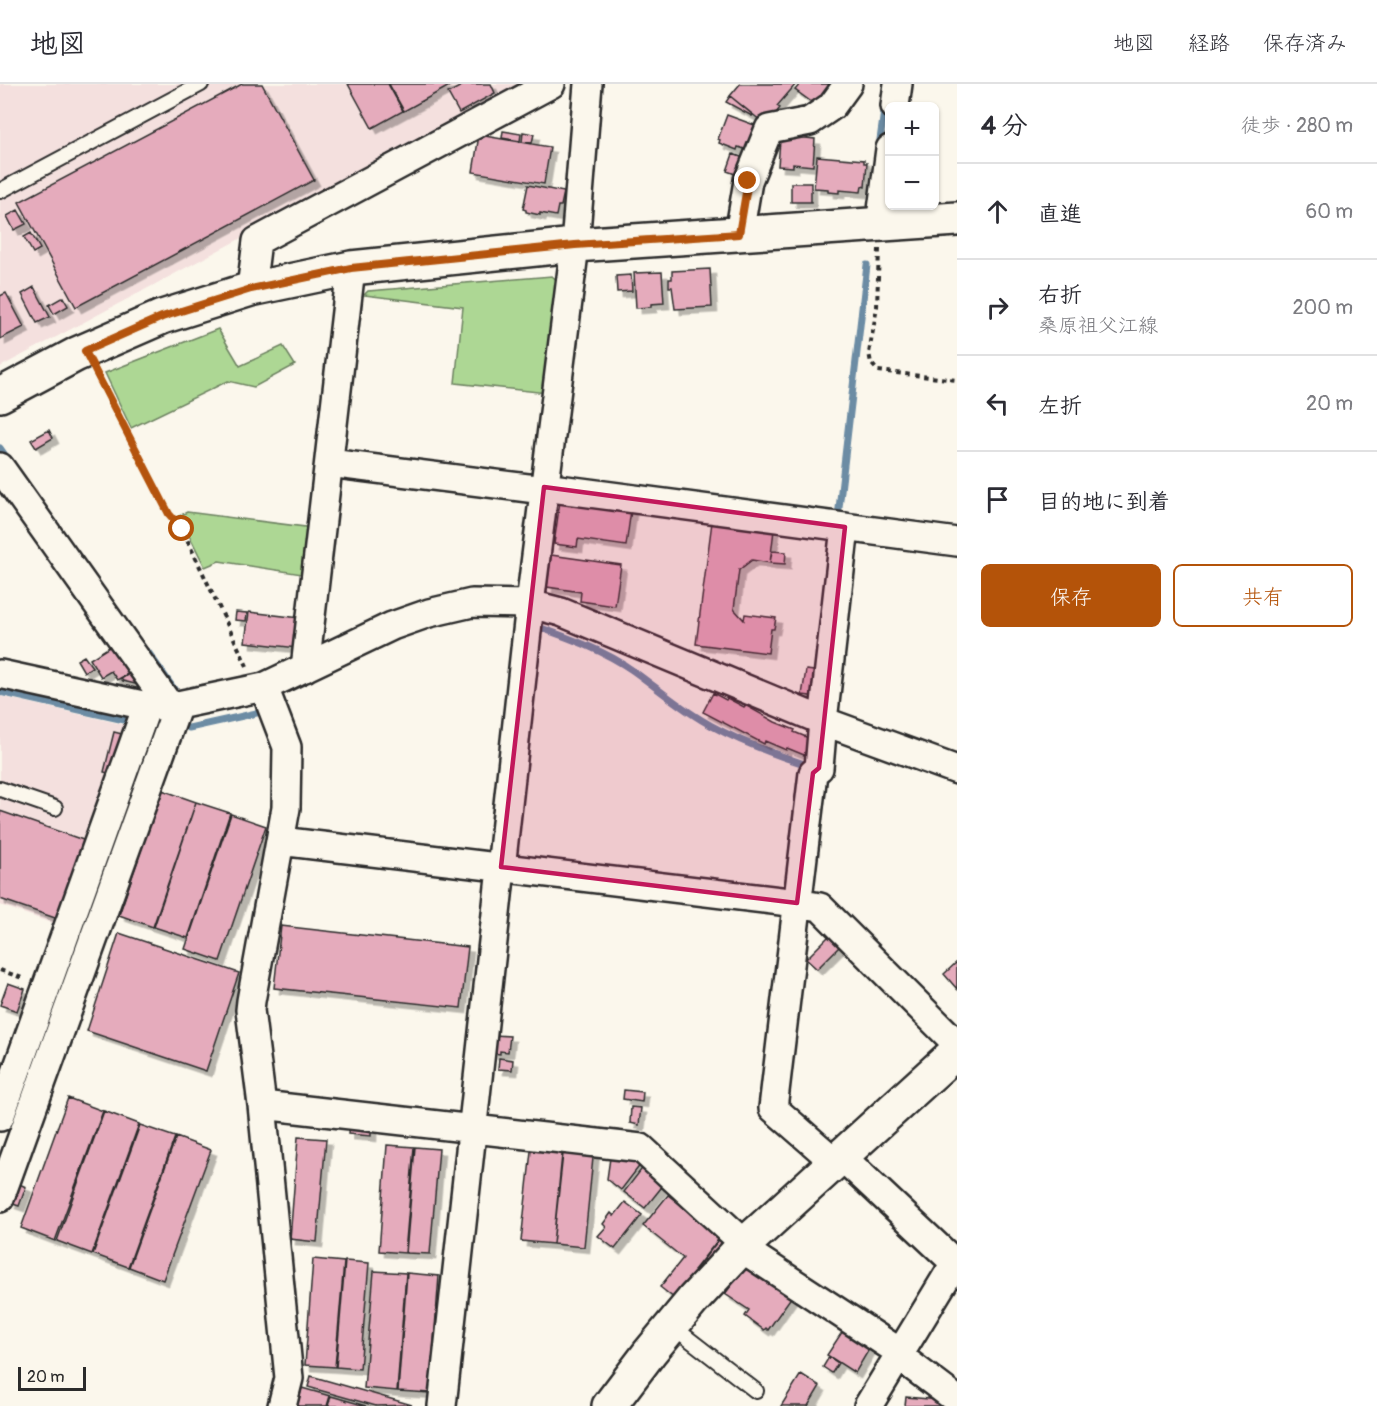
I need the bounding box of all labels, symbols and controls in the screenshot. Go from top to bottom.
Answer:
text: 地図 [30,27,86,62]
text: 地図 [1113,30,1155,57]
text: 経路 [1188,30,1230,57]
text: 保存済み [1263,30,1347,57]
map controls [885,102,939,210]
button: + [885,102,939,156]
text: 4 分 [981,110,1028,142]
text: 徒歩 · 280 m [1241,113,1353,138]
button: − [885,156,939,210]
route end [734,167,760,193]
icon: ahead [981,195,1014,228]
text: 60 m [1306,199,1353,224]
text: 直進 [1038,200,1082,228]
text: 右折 [1038,281,1082,309]
icon: right [981,291,1014,324]
text: 200 m [1292,295,1353,320]
text: 桑原祖父江線 [1038,313,1158,338]
icon: left [981,387,1014,420]
text: 20 m [1306,391,1353,416]
text: 左折 [1038,392,1082,420]
icon: arrive [981,483,1014,516]
text: 目的地に到着 [1038,488,1170,516]
route start [168,515,194,541]
button: 保存 [981,564,1161,627]
button: 共有 [1173,564,1353,627]
scale bar [18,1364,86,1392]
text: 20 m [27,1367,65,1387]

